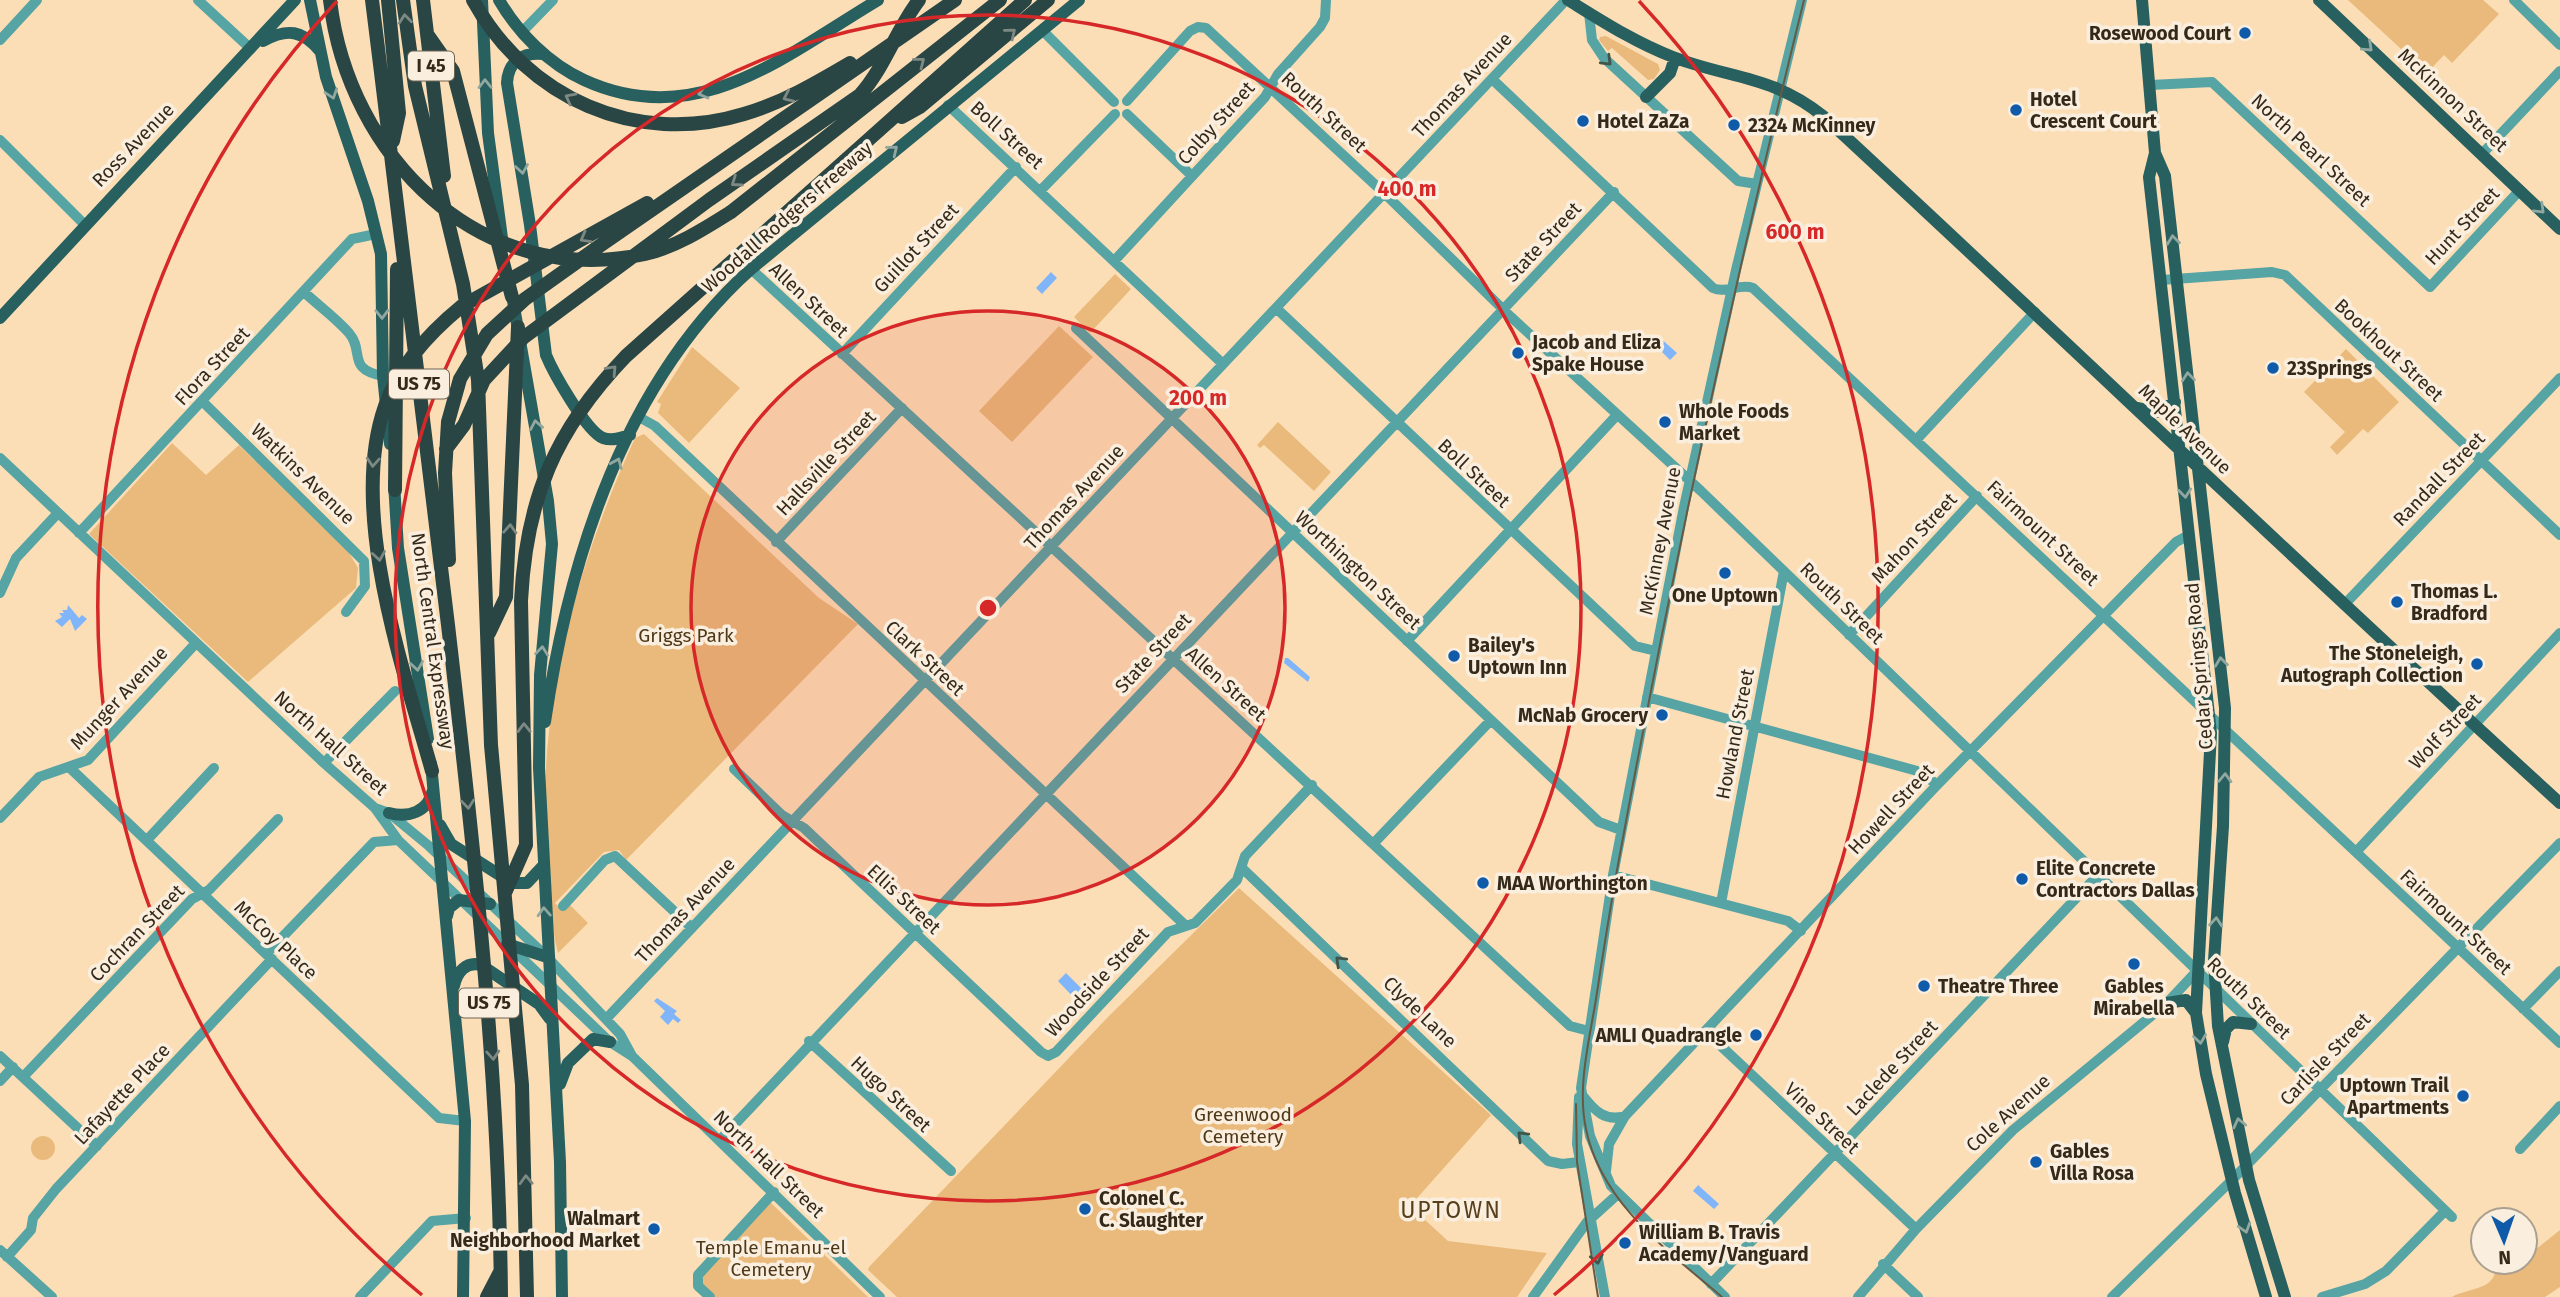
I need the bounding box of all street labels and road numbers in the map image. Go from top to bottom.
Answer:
street label: Thomas Avenue [1407,28,1517,142]
street label: McKinnon Street [2393,43,2513,157]
road number: I 45 [408,52,454,80]
street label: Routh Street [1277,67,1371,157]
street label: Colby Street [1173,77,1259,169]
street label: North Pearl Street [2247,89,2376,211]
street label: Boll Street [966,96,1048,174]
street label: Ross Avenue [87,98,179,192]
street label: Woodall Rodgers Freeway [697,136,878,297]
street label: Hunt Street [2420,182,2504,270]
street label: State Street [1500,197,1586,287]
street label: Guillot Street [869,198,963,298]
street label: Allen Street [765,257,854,343]
street label: Bookhout Street [2330,294,2448,406]
street label: Flora Street [170,322,254,410]
road number: US 75 [389,370,449,398]
street label: Maple Avenue [2134,379,2236,479]
street label: Hallsville Street [771,406,881,520]
street label: Watkins Avenue [246,419,360,529]
street label: Randall Street [2388,427,2490,531]
street label: Boll Street [1433,434,1515,512]
street label: Thomas Avenue [1019,440,1129,554]
street label: McKinney Avenue [1634,465,1686,617]
street label: Fairmount Street [1982,475,2104,591]
street label: Mahon Street [1866,488,1962,588]
street label: Worthington Street [1290,506,1426,634]
street label: North Central Expressway [406,531,460,751]
street label: Routh Street [1795,557,1889,649]
street label: Cedar Springs Road [2180,582,2218,750]
street label: State Street [1110,608,1196,698]
street label: Clark Street [881,616,969,701]
street label: Munger Avenue [65,642,173,754]
street label: Allen Street [1181,642,1271,726]
street label: Howland Street [1711,667,1759,801]
street label: North Hall Street [269,686,393,800]
street label: Wolf Street [2404,688,2486,774]
street label: Howell Street [1843,759,1939,859]
street label: Thomas Avenue [630,853,740,967]
street label: Ellis Street [863,859,946,939]
street label: Fairmount Street [2395,864,2517,980]
street label: Cochran Street [85,879,189,986]
street label: McCoy Place [230,896,322,984]
street label: Woodside Street [1040,922,1154,1042]
street label: Routh Street [2202,952,2296,1044]
street label: Clyde Lane [1379,971,1461,1053]
road number: US 75 [459,988,519,1018]
street label: Carlisle Street [2275,1008,2375,1110]
street label: Laclede Street [1842,1015,1942,1121]
street label: Lafayette Place [69,1039,175,1149]
street label: Hugo Street [846,1051,936,1137]
street label: Cole Avenue [1961,1069,2055,1157]
street label: Vine Street [1780,1078,1864,1159]
street label: North Hall Street [709,1105,829,1223]

